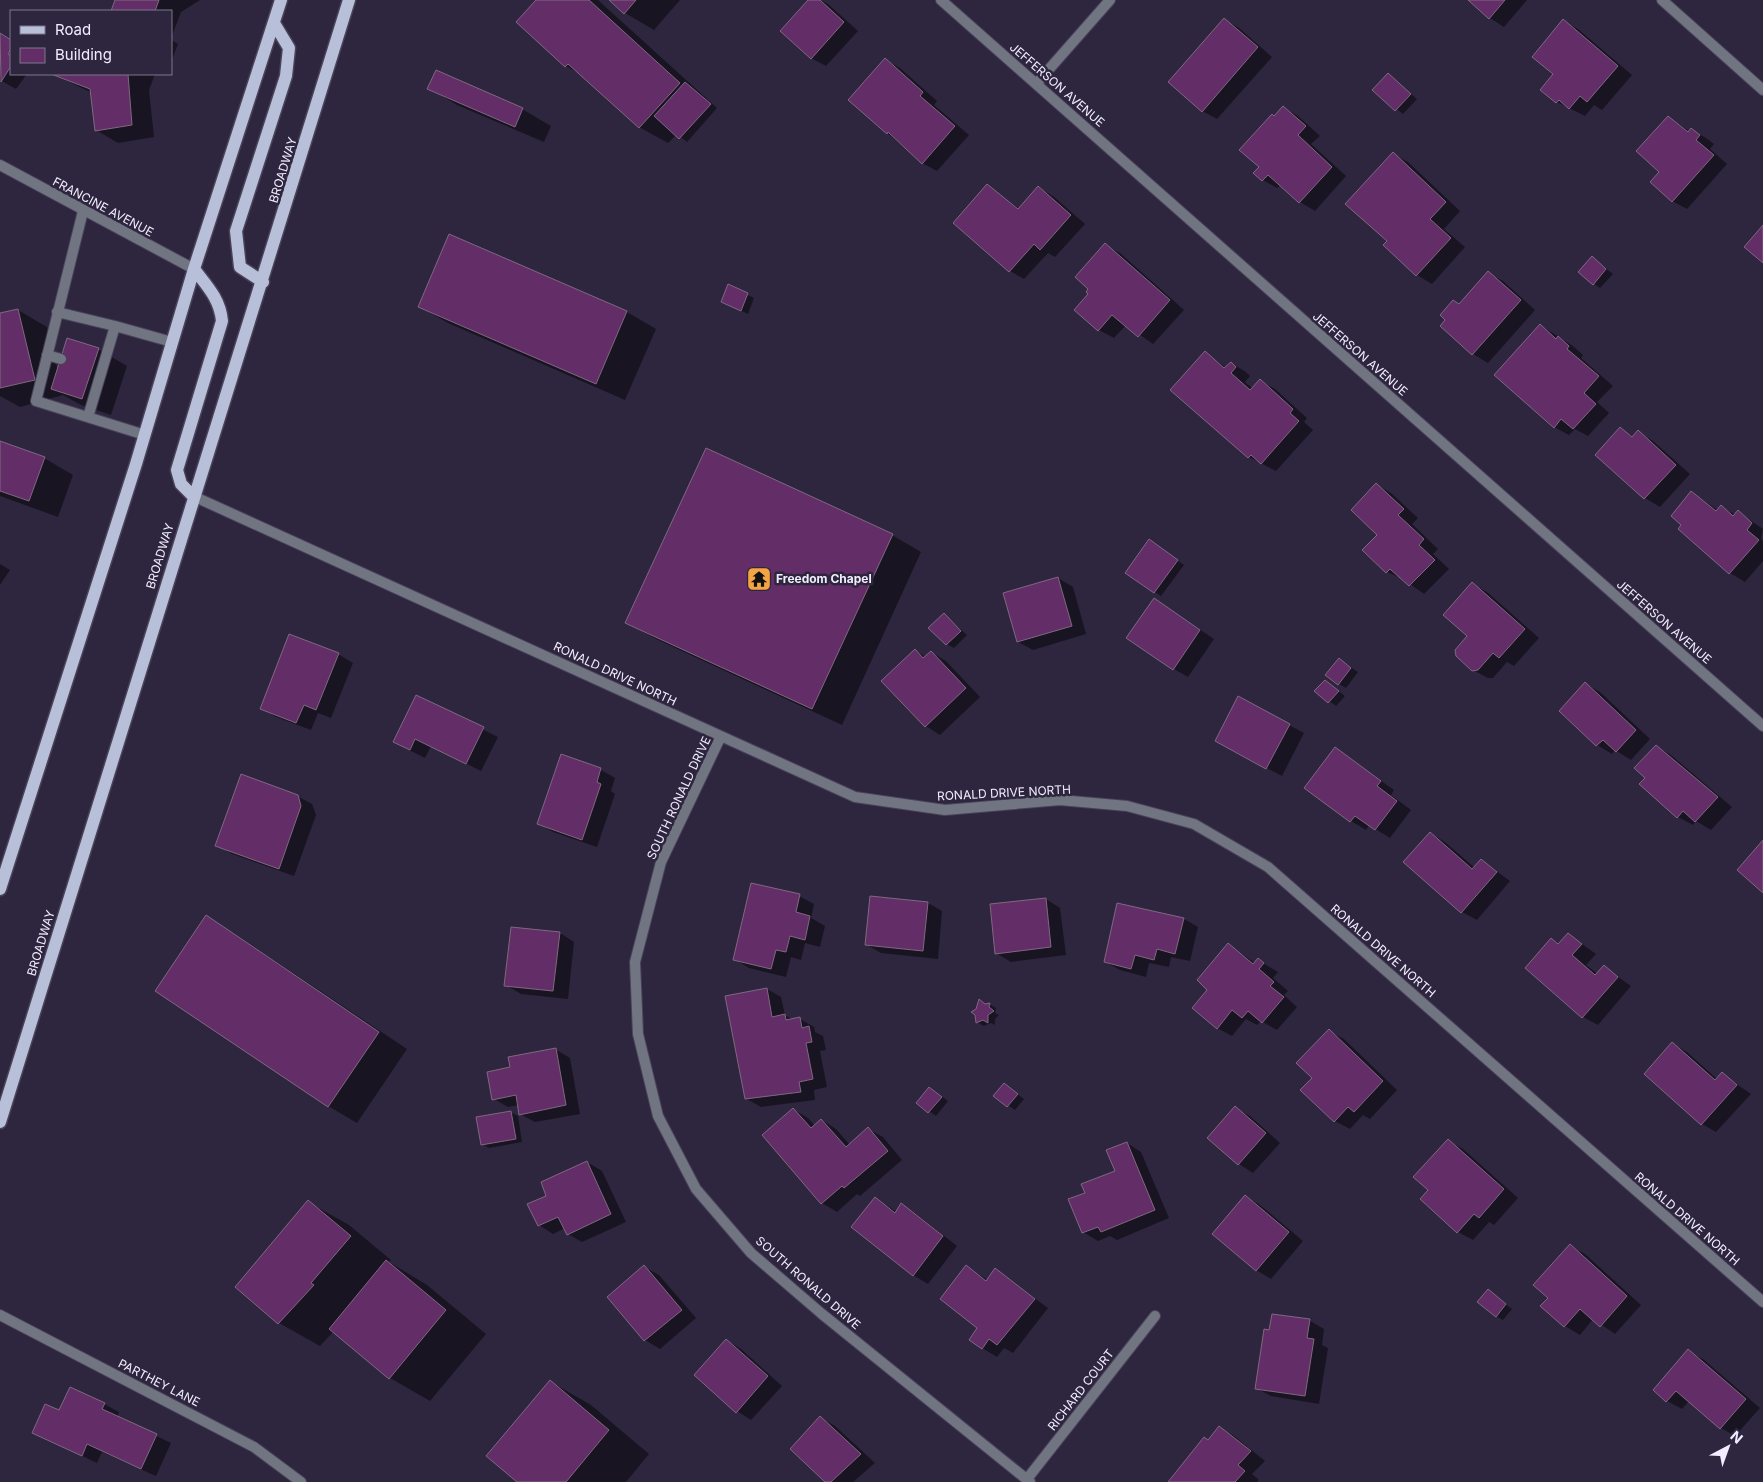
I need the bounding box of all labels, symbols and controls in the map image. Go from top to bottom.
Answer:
legend [10,10,172,75]
text: Road [55,20,91,39]
street label: JEFFERSON AVENUE [1007,39,1108,130]
text: Building [55,45,112,64]
street label: BROADWAY [265,135,300,205]
street label: FRANCINE AVENUE [50,174,156,239]
street label: JEFFERSON AVENUE [1310,308,1411,399]
street label: BROADWAY [142,521,177,591]
temple icon: Freedom Chapel [746,566,772,592]
place label: Freedom Chapel [776,571,872,586]
street label: JEFFERSON AVENUE [1614,576,1715,667]
street label: RONALD DRIVE NORTH [551,638,679,709]
street label: SOUTH RONALD DRIVE [643,734,714,862]
street label: RONALD DRIVE NORTH [937,782,1071,804]
street label: RONALD DRIVE NORTH [1328,901,1439,1000]
street label: BROADWAY [23,908,58,978]
street label: RONALD DRIVE NORTH [1632,1169,1743,1268]
street label: SOUTH RONALD DRIVE [753,1233,864,1332]
street label: RICHARD COURT [1044,1346,1117,1433]
street label: PARTHEY LANE [116,1356,203,1410]
north arrow [1703,1422,1753,1472]
text: N [1727,1427,1746,1447]

